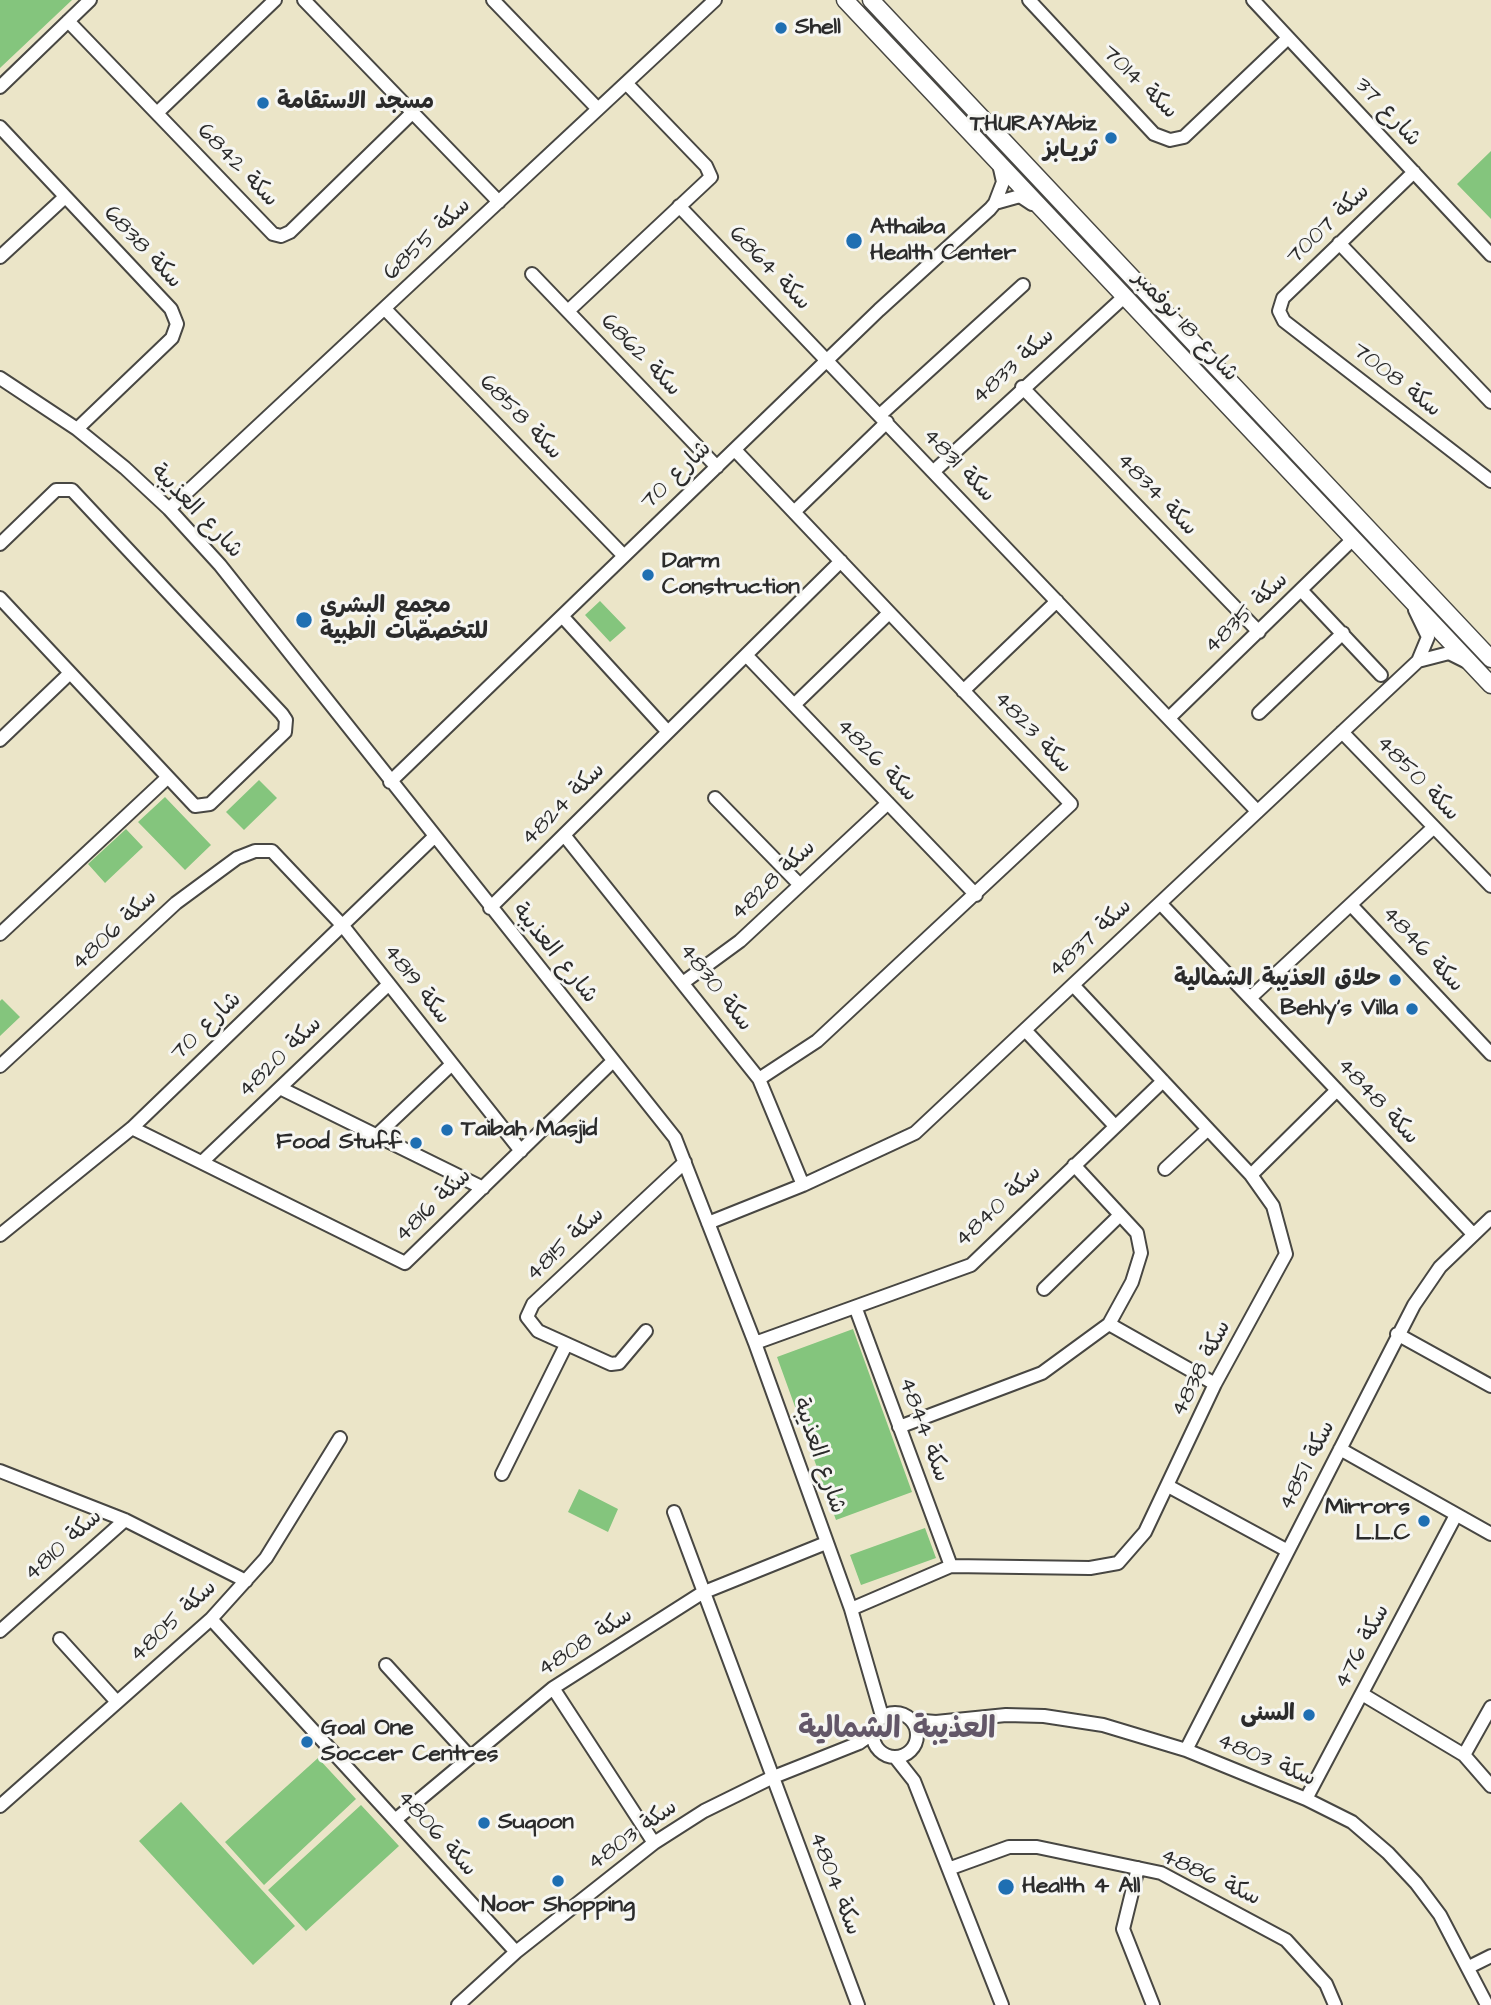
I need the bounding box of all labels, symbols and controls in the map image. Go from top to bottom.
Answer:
place label: Shell [795,14,841,42]
marker: Shell [773,20,789,36]
street label: سكة 7014 [1095,40,1183,126]
street label: شارع 37 [1348,73,1426,153]
place label: مسجد الاستقامة [277,89,434,117]
marker: مسجد الاستقامة [255,95,271,111]
place label: THURAYAbiz ثريـابز [970,111,1097,165]
street label: سكة 6842 [190,118,284,214]
marker: THURAYAbiz ثريـابز [1103,130,1119,146]
street label: سكة 7007 [1282,179,1376,271]
street label: سكة 6855 [379,193,477,287]
street label: سكة 6838 [97,201,187,295]
place label: Athaiba Health Center [870,214,1016,268]
street label: سكة 6864 [722,221,816,317]
marker: Athaiba Health Center [844,231,864,251]
street label: شارع 18 نوفمبر [1126,266,1244,388]
street label: سكة 6862 [594,309,686,403]
street label: سكة 4833 [967,323,1061,411]
street label: سكة 7008 [1346,338,1446,424]
street label: سكة 6858 [473,370,567,466]
street label: سكة 4831 [916,423,1000,509]
street label: شارع 70 [636,436,718,516]
street label: سكة 4834 [1109,447,1203,543]
street label: شارع العذيبة [144,459,248,565]
place label: Darm Construction [662,548,800,602]
marker: Darm Construction [640,567,656,583]
street label: سكة 4835 [1199,567,1295,661]
place label: مجمع البشرى للتخصصّات الطبية [320,593,488,647]
marker: مجمع البشرى للتخصصّات الطبية [294,610,314,630]
street label: سكة 4823 [987,686,1077,780]
street label: سكة 4826 [829,713,923,809]
street label: سكة 4850 [1369,730,1465,828]
street label: سكة 4824 [516,757,612,853]
street label: سكة 4828 [726,835,822,927]
street label: سكة 4806 [66,884,164,978]
street label: سكة 4837 [1044,893,1138,985]
street label: شارع العذيبة [505,898,603,1010]
street label: سكة 4846 [1375,901,1469,999]
street label: سكة 4830 [672,938,758,1038]
street label: سكة 4819 [376,939,456,1031]
place label: حلاق العذيبة الشمالية [1174,966,1381,994]
marker: حلاق العذيبة الشمالية [1387,972,1403,988]
street label: شارع 70 [166,987,248,1067]
place label: Behly's Villa [1280,995,1398,1023]
marker: Behly's Villa [1404,1001,1420,1017]
street label: سكة 4820 [233,1011,329,1105]
street label: سكة 4848 [1330,1053,1424,1151]
place label: Taibah Masjid [461,1116,597,1144]
marker: Taibah Masjid [439,1122,455,1138]
place label: Food Stuff [276,1129,402,1157]
marker: Food Stuff [408,1135,424,1151]
street label: سكة 4840 [950,1160,1048,1254]
street label: سكة 4816 [390,1163,478,1249]
street label: سكة 4815 [521,1202,611,1288]
street label: سكة 4838 [1166,1316,1238,1422]
street label: سكة 4844 [891,1374,955,1486]
street label: شارع العذيبة [785,1394,851,1518]
street label: سكة 4851 [1274,1416,1342,1516]
place label: Mirrors L.L.C [1325,1494,1410,1548]
street label: سكة 4810 [19,1504,109,1588]
marker: Mirrors L.L.C [1416,1513,1432,1529]
street label: سكة 4805 [125,1575,223,1669]
street label: سكة 476 [1329,1600,1397,1694]
street label: سكة 4808 [533,1602,639,1684]
place label: السنى [1241,1701,1295,1729]
marker: السنى [1301,1707,1317,1723]
district label: العذيبة الشمالية [798,1713,996,1749]
place label: Goal One Soccer Centres [321,1715,498,1769]
street label: سكة 4803 [1213,1728,1319,1794]
marker: Goal One Soccer Centres [299,1734,315,1750]
street label: سكة 4806 [390,1785,482,1883]
street label: سكة 4803 [583,1794,683,1878]
place label: Suqoon [498,1809,574,1837]
marker: Suqoon [476,1815,492,1831]
street label: سكة 4804 [802,1829,866,1939]
street label: سكة 4886 [1155,1843,1265,1913]
marker: Noor Shopping [550,1873,566,1889]
place label: Health 4 All [1022,1873,1140,1901]
marker: Health 4 All [996,1877,1016,1897]
place label: Noor Shopping [481,1892,635,1920]

